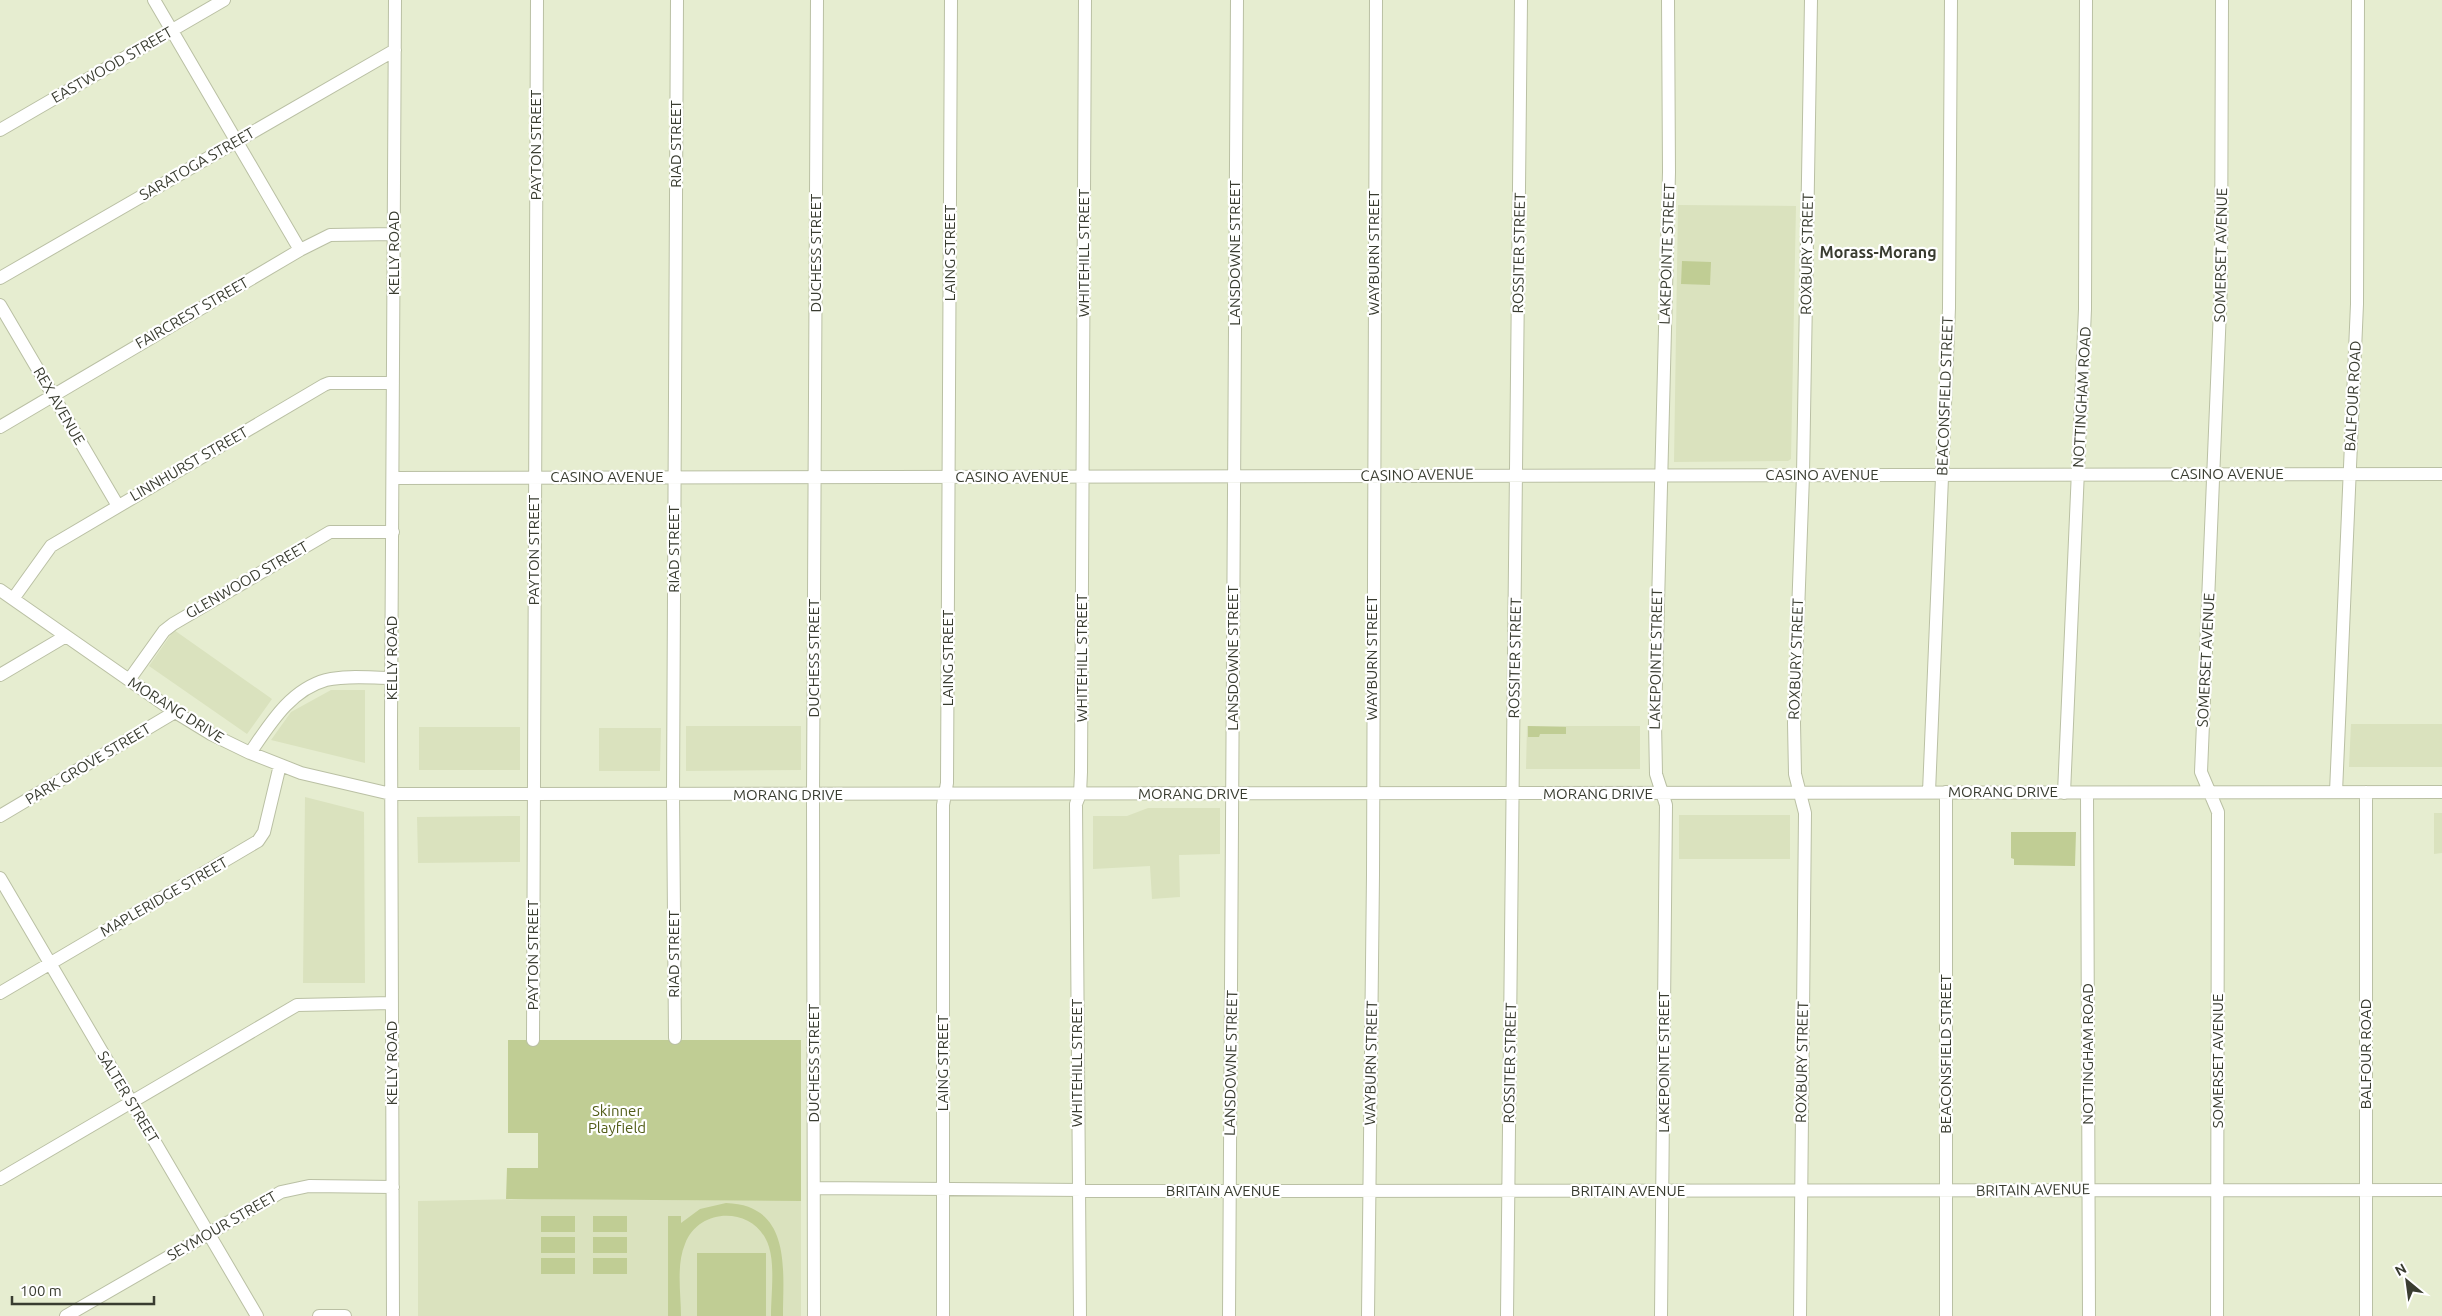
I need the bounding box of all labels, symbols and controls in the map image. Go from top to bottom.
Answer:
street label: EASTWOOD STREET [48,23,176,106]
street label: PAYTON STREET [527,89,544,200]
street label: RIAD STREET [667,100,684,188]
street label: SARATOGA STREET [136,123,258,203]
street label: LANSDOWNE STREET [1226,179,1243,326]
street label: LAKEPOINTE STREET [1656,182,1677,325]
street label: WHITEHILL STREET [1075,188,1092,317]
street label: SOMERSET AVENUE [2211,188,2230,322]
street label: WAYBURN STREET [1365,190,1382,316]
street label: ROSSITER STREET [1509,192,1528,314]
street label: ROXBURY STREET [1797,192,1816,315]
street label: DUCHESS STREET [807,193,824,312]
street label: LAING STREET [941,204,958,301]
street label: KELLY ROAD [385,211,402,295]
district label: Morass-Morang [1819,243,1937,261]
street label: FAIRCREST STREET [132,273,252,352]
street label: BEACONSFIELD STREET [1933,315,1956,476]
street label: NOTTINGHAM ROAD [2069,326,2094,468]
street label: BALFOUR ROAD [2341,340,2364,452]
street label: REX AVENUE [30,364,88,448]
street label: LINNHURST STREET [127,423,251,504]
street label: CASINO AVENUE [1360,465,1474,484]
street label: CASINO AVENUE [2170,465,2284,482]
street label: CASINO AVENUE [1765,466,1879,483]
street label: CASINO AVENUE [550,468,664,485]
street label: CASINO AVENUE [955,468,1069,485]
street label: PAYTON STREET [525,494,542,605]
street label: RIAD STREET [665,505,682,593]
street label: GLENWOOD STREET [183,537,312,622]
street label: LANSDOWNE STREET [1224,584,1241,731]
street label: LAKEPOINTE STREET [1646,587,1665,730]
street label: SOMERSET AVENUE [2193,592,2218,728]
street label: WHITEHILL STREET [1073,593,1090,722]
street label: WAYBURN STREET [1363,595,1380,721]
street label: ROSSITER STREET [1505,597,1524,719]
street label: ROXBURY STREET [1785,597,1806,720]
street label: DUCHESS STREET [805,598,822,717]
street label: LAING STREET [939,609,956,706]
street label: KELLY ROAD [383,616,400,700]
street label: MORANG DRIVE [125,673,227,746]
street label: PARK GROVE STREET [22,719,154,808]
street label: MORANG DRIVE [1948,783,2058,800]
street label: MORANG DRIVE [1138,785,1248,802]
street label: MORANG DRIVE [1543,785,1653,802]
street label: MORANG DRIVE [733,786,843,803]
street label: MAPLERIDGE STREET [97,853,231,940]
street label: PAYTON STREET [524,899,541,1010]
street label: RIAD STREET [665,910,682,998]
street label: BEACONSFIELD STREET [1937,974,1954,1134]
street label: NOTTINGHAM ROAD [2079,983,2096,1125]
street label: LANSDOWNE STREET [1221,989,1240,1136]
street label: LAKEPOINTE STREET [1655,991,1672,1133]
street label: SOMERSET AVENUE [2209,994,2226,1128]
street label: WHITEHILL STREET [1068,998,1085,1127]
street label: BALFOUR ROAD [2357,999,2374,1109]
street label: WAYBURN STREET [1361,1000,1380,1126]
street label: ROXBURY STREET [1792,1000,1811,1123]
street label: ROSSITER STREET [1500,1002,1519,1124]
street label: DUCHESS STREET [805,1003,822,1122]
street label: LAING STREET [934,1014,951,1111]
street label: KELLY ROAD [383,1021,400,1105]
street label: SALTER STREET [94,1048,163,1146]
park label: Skinner Playfield [588,1102,646,1136]
street label: BRITAIN AVENUE [1976,1180,2090,1199]
street label: BRITAIN AVENUE [1166,1182,1280,1199]
street label: BRITAIN AVENUE [1571,1182,1685,1199]
street label: SEYMOUR STREET [164,1187,280,1264]
north arrow [2382,1256,2432,1306]
text: N [2392,1260,2409,1279]
scale bar [12,1274,155,1306]
text: 100 m [20,1282,62,1299]

